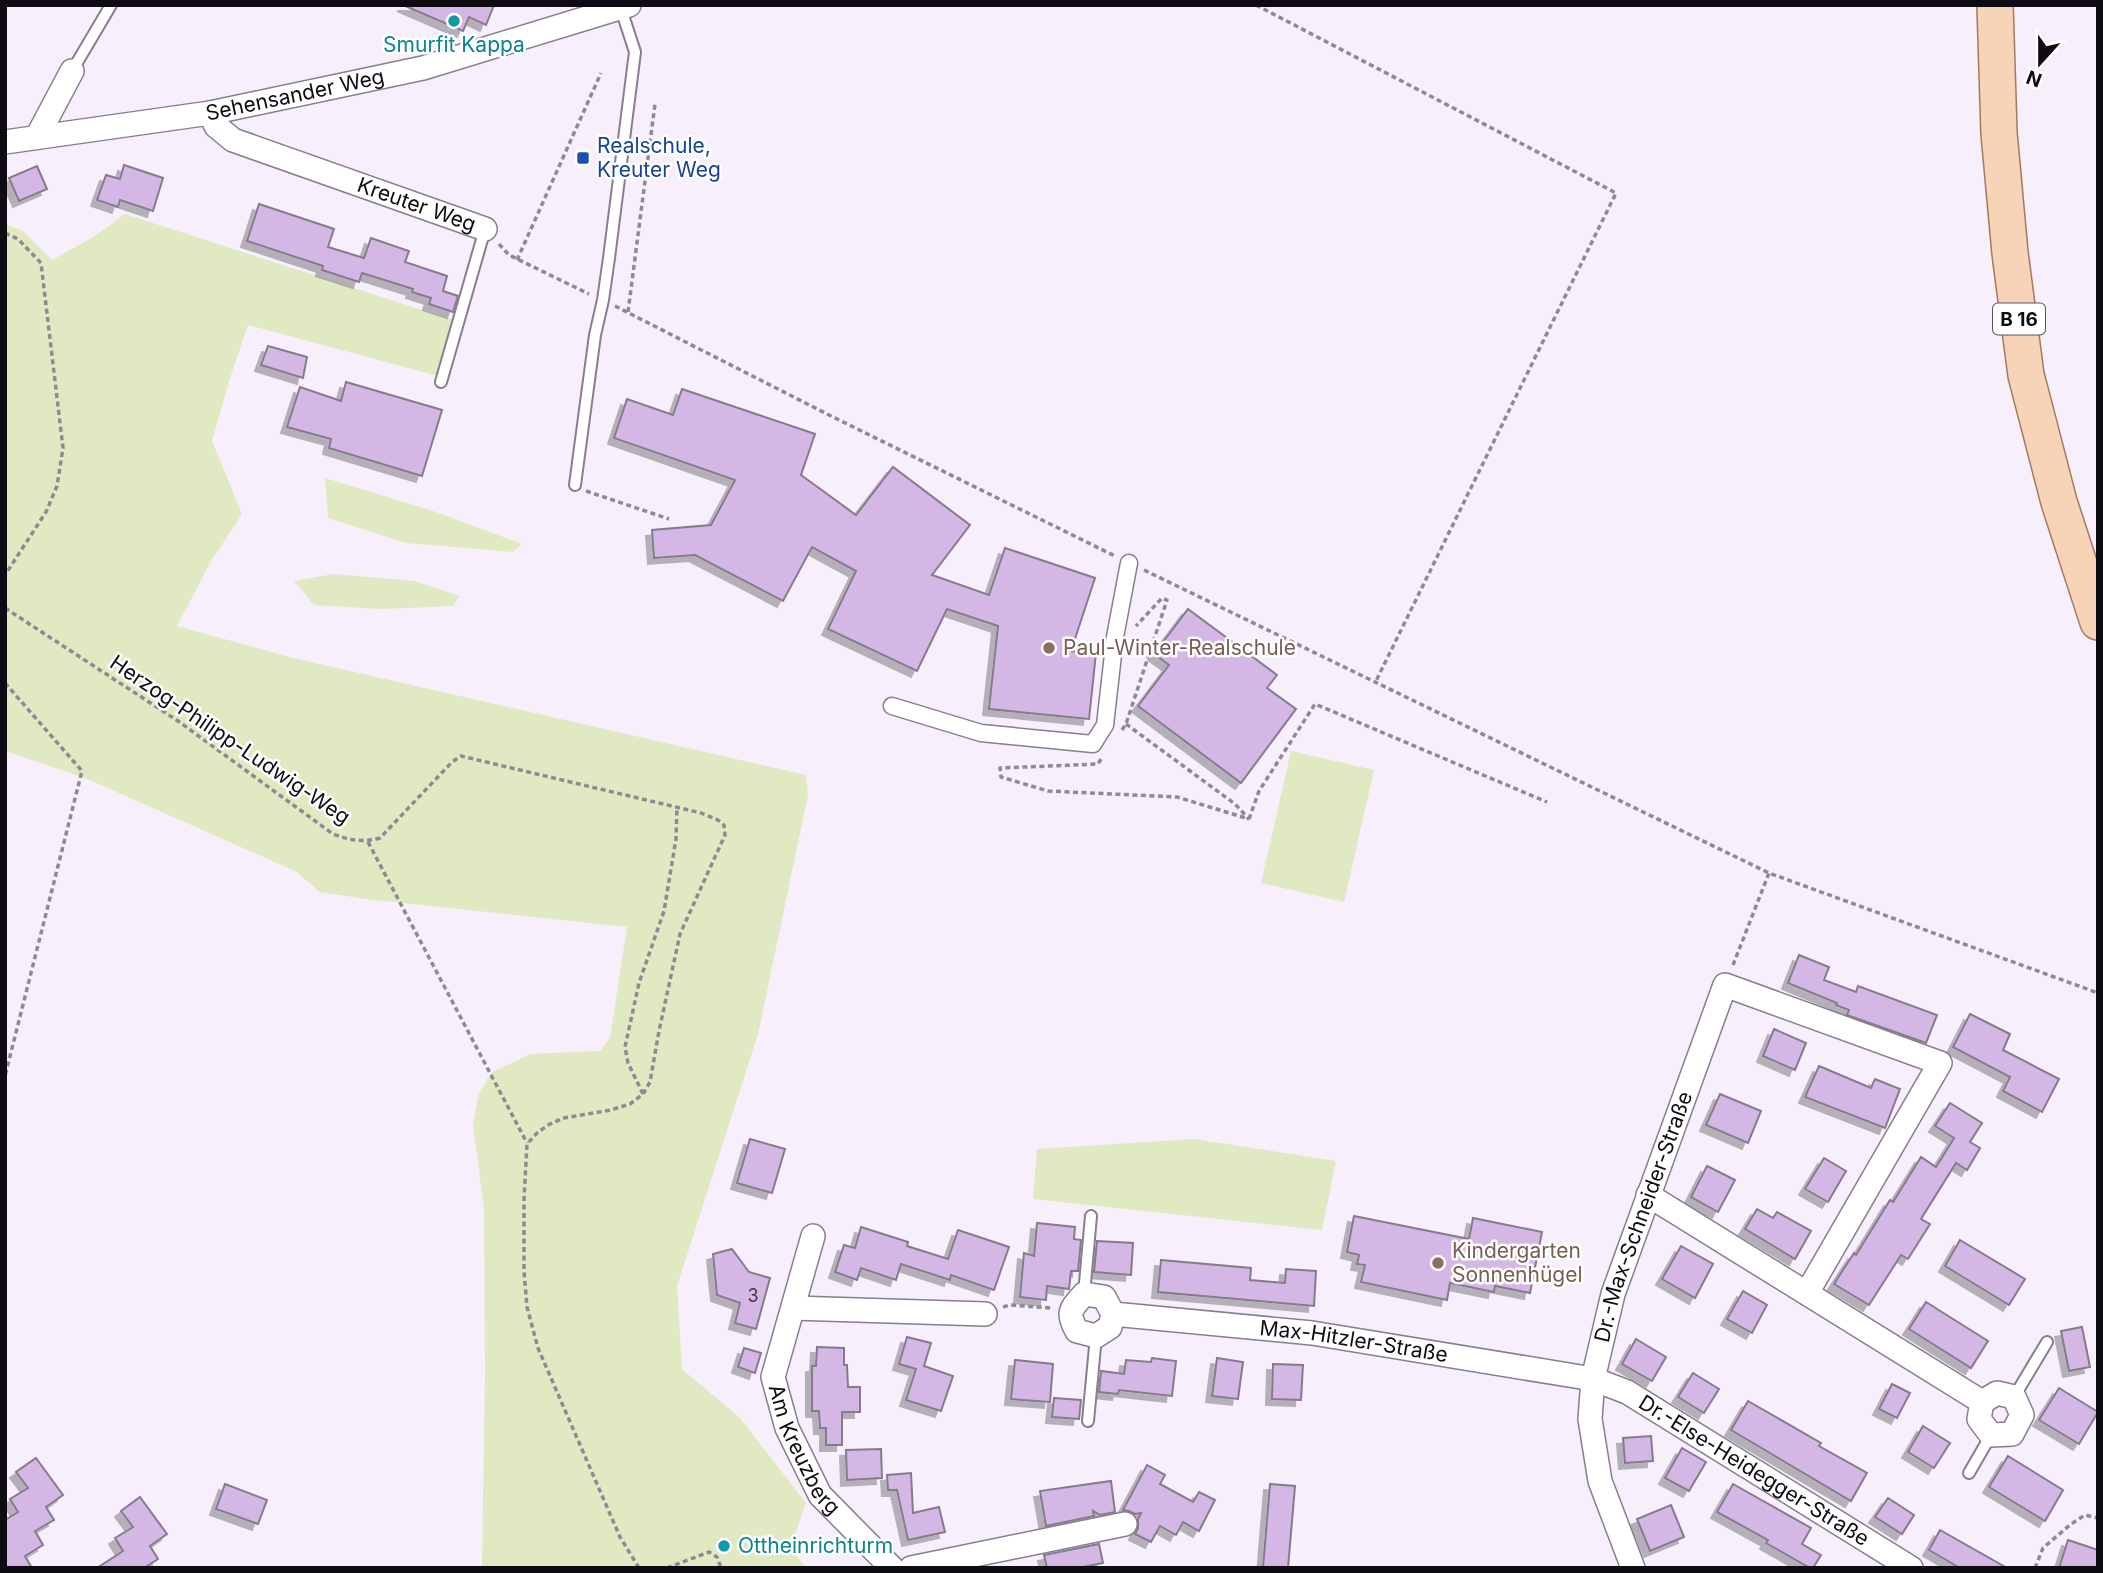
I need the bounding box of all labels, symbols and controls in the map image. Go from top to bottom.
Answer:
marker: Smurfit Kappa [446,13,462,29]
north arrow [2005,28,2075,98]
place label: Smurfit Kappa [383,32,525,57]
street label: Sehensander Weg [203,64,387,126]
text: N [2023,65,2045,92]
place label: Realschule, Kreuter Weg [597,133,721,182]
marker: Realschule, Kreuter Weg [575,150,591,166]
street label: Kreuter Weg [354,172,479,237]
road number: B 16 [1993,304,2045,334]
place label: Paul-Winter-Realschule [1063,635,1296,660]
marker: Paul-Winter-Realschule [1041,640,1057,656]
street label: Herzog-Philipp-Ludwig-Weg [105,650,355,829]
street label: Dr.-Max-Schneider-Straße [1589,1088,1697,1345]
place label: Kindergarten Sonnenhügel [1452,1238,1583,1287]
marker: Kindergarten Sonnenhügel [1430,1255,1446,1271]
house number: 3 [747,1285,759,1306]
street label: Max-Hitzler-Straße [1259,1315,1450,1367]
street label: Am Kreuzberg [764,1382,845,1520]
street label: Dr.-Else-Heidegger-Straße [1634,1389,1874,1551]
place label: Ottheinrichturm [738,1533,893,1558]
marker: Ottheinrichturm [716,1538,732,1554]

